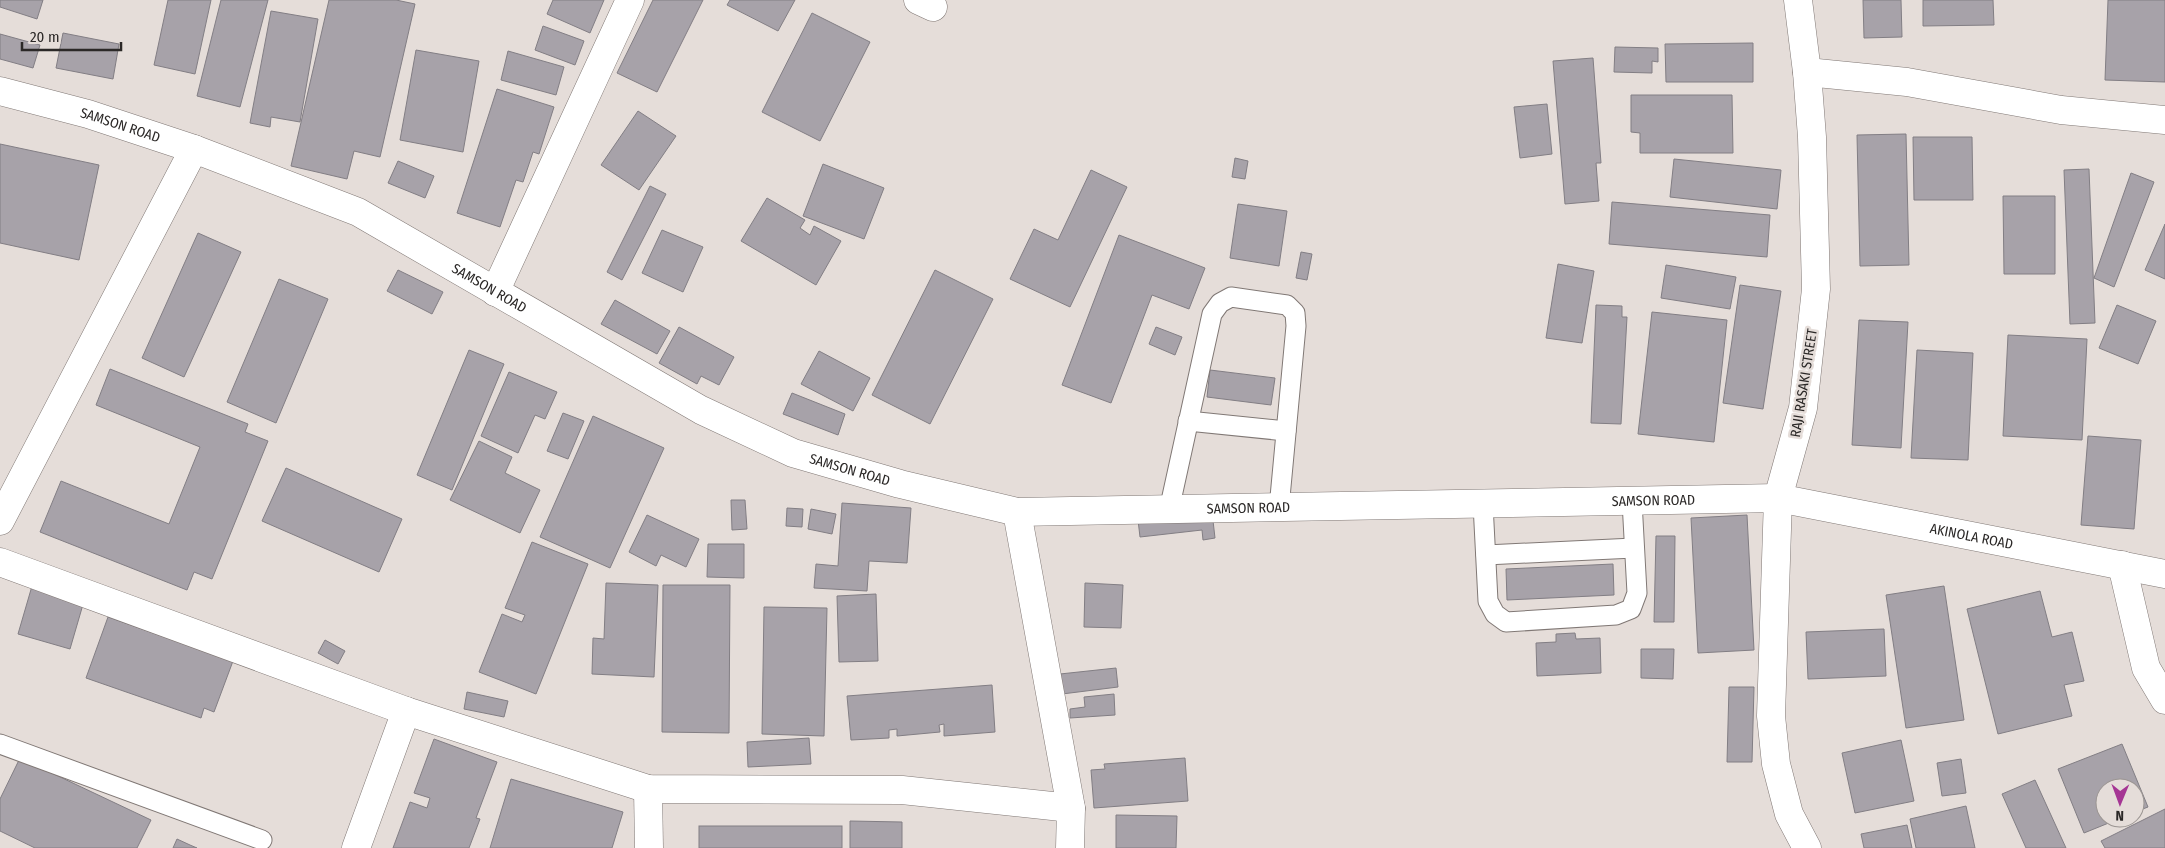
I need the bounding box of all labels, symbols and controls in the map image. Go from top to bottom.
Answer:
scale bar [22,20,121,52]
text: 20 m [30,28,60,46]
street label: SAMSON ROAD [79,104,163,146]
street label: SAMSON ROAD [449,260,530,316]
street label: RAJI RASAKI STREET [1787,327,1821,439]
street label: SAMSON ROAD [807,450,892,489]
street label: SAMSON ROAD [1612,491,1695,510]
street label: SAMSON ROAD [1207,498,1290,517]
street label: AKINOLA ROAD [1929,520,2015,552]
north arrow [2095,778,2145,828]
text: N [2115,807,2124,824]

